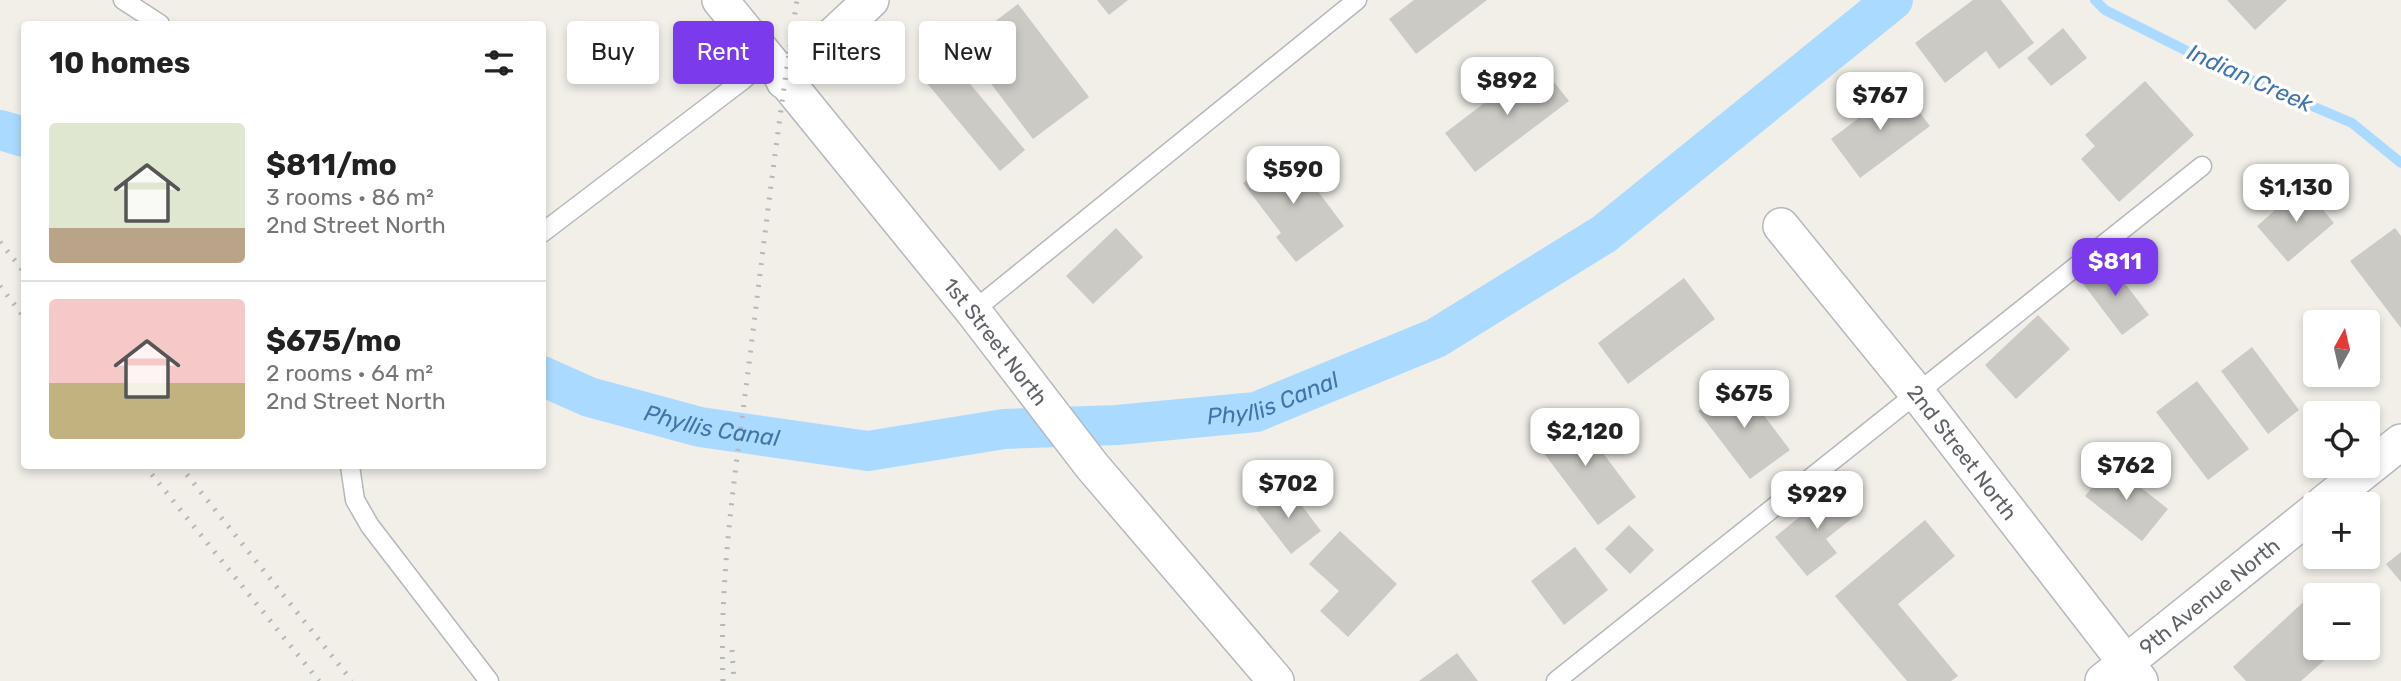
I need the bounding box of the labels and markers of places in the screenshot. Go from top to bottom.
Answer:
pin: $892 [1466,58,1548,117]
pin: $767 [1839,72,1921,132]
pin: $590 [1252,146,1334,206]
pin: $1,130 [2239,164,2353,224]
pin: $811 [2074,238,2156,298]
pin: $675 [1703,370,1785,430]
pin: $2,120 [1528,408,1642,468]
pin: $762 [2085,442,2167,502]
pin: $702 [1247,461,1329,520]
pin: $929 [1776,472,1858,531]

